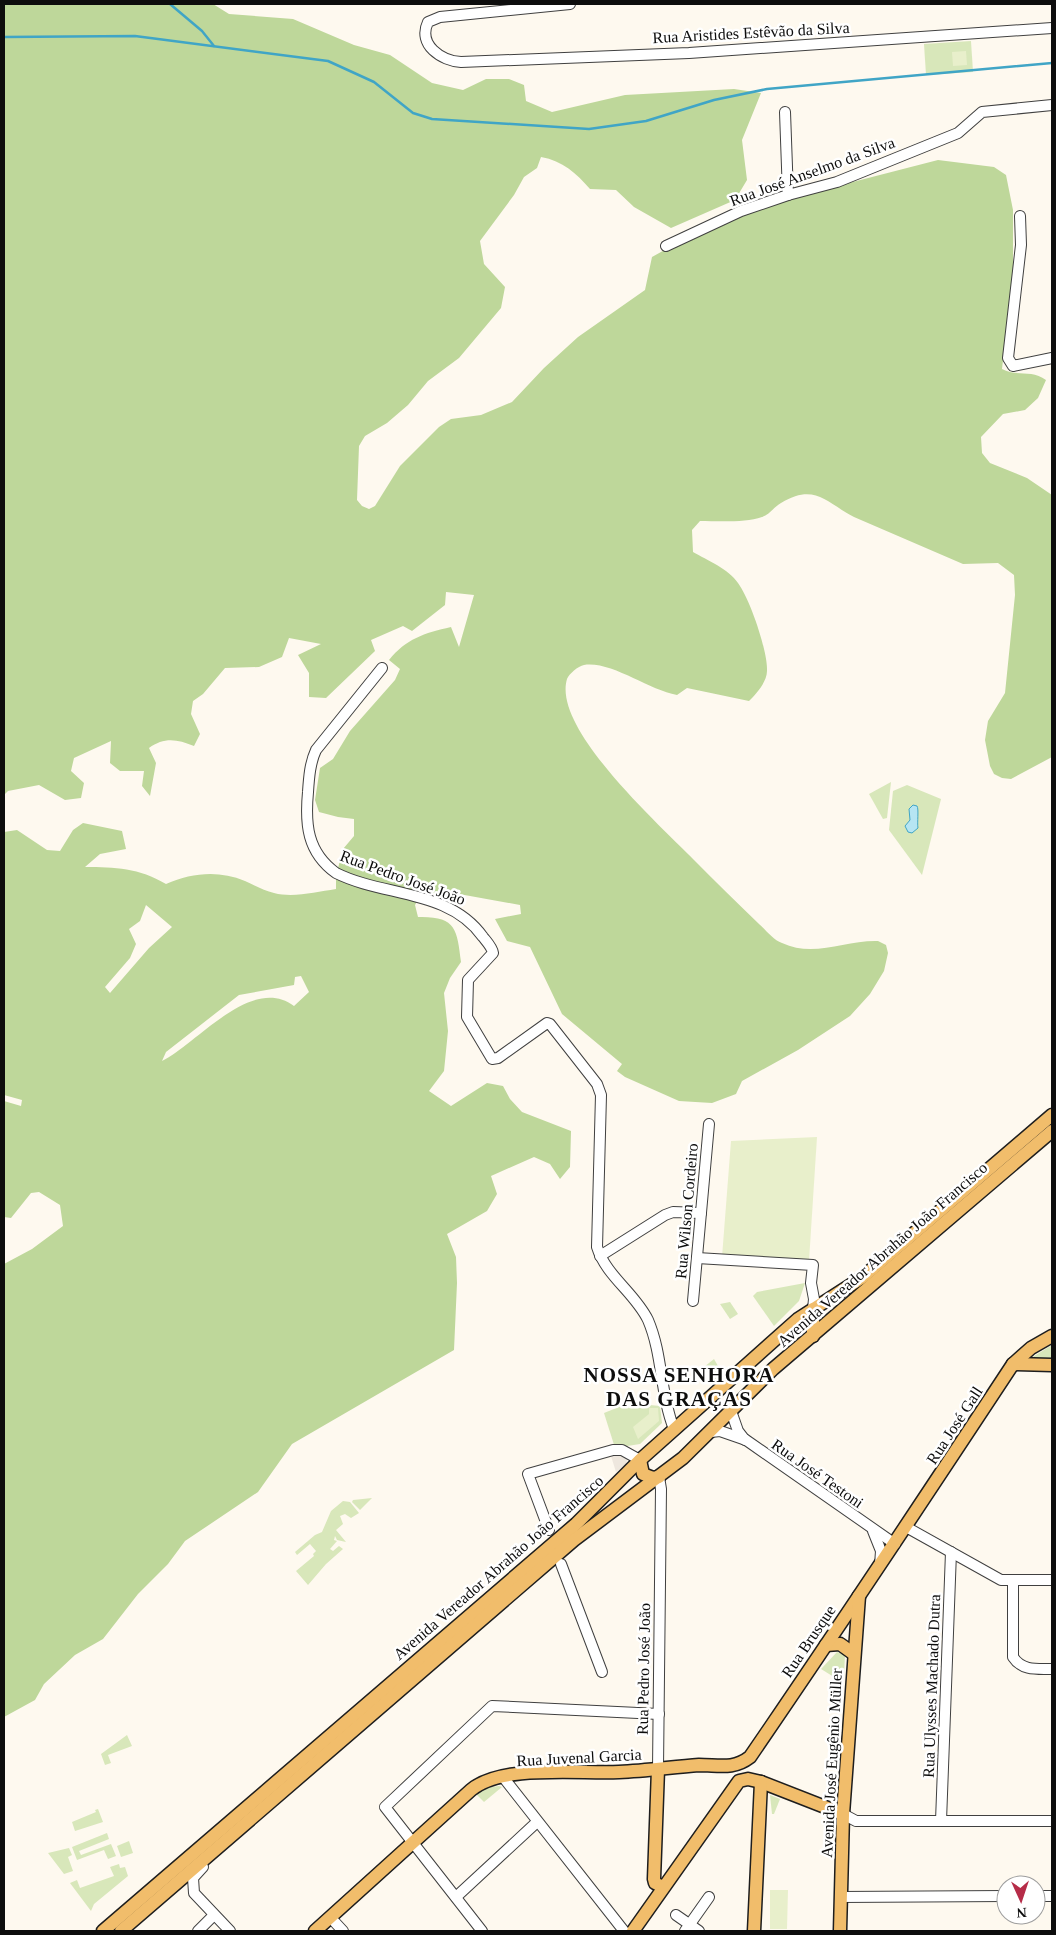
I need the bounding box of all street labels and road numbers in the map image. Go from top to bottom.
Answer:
street label: Rua Aristides Estêvão da Silva [652,19,850,46]
street label: Rua José Anselmo da Silva [727,134,897,209]
street label: Rua Pedro José João [338,847,468,908]
street label: Rua Wilson Cordeiro [672,1143,701,1279]
street label: Avenida Vereador Abrahão João Francisco [774,1159,991,1350]
street label: Rua José Gall [923,1383,986,1467]
street label: Rua José Testoni [769,1435,867,1512]
street label: Avenida Vereador Abrahão João Francisco [390,1472,607,1663]
street label: Rua Ulysses Machado Dutra [920,1594,944,1778]
street label: Rua Brusque [778,1602,840,1681]
street label: Rua Pedro José João [634,1603,653,1735]
street label: Avenida José Eugênio Müller [818,1667,846,1858]
street label: Rua Juvenal Garcia [516,1746,642,1769]

